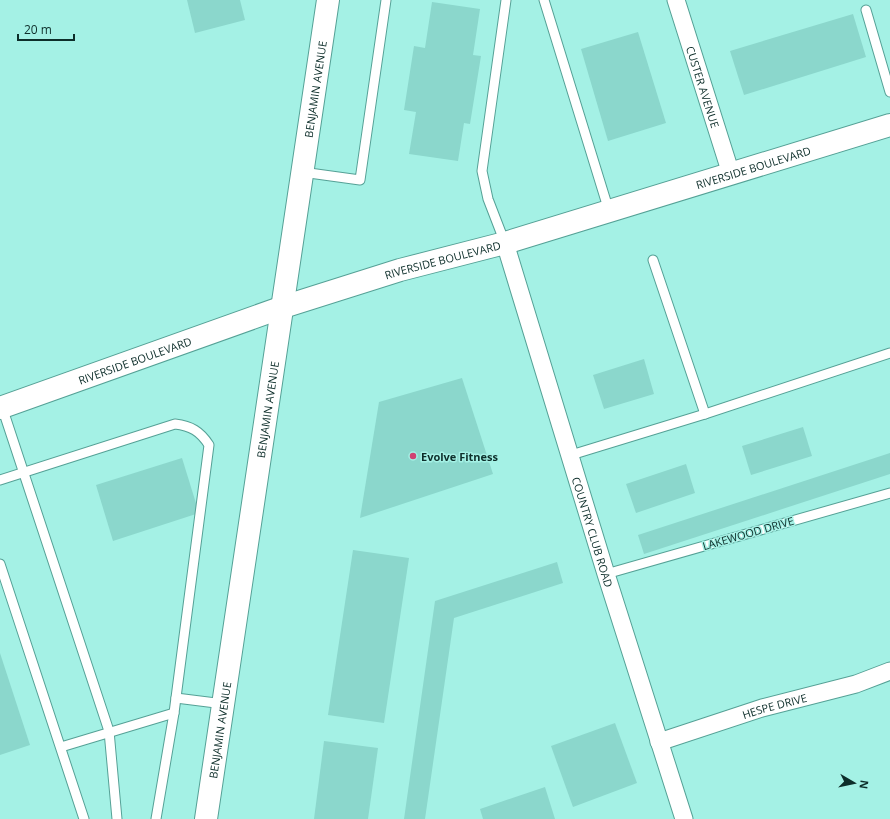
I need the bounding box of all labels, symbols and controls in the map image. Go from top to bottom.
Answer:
scale bar [18,16,74,42]
text: 20 m [24,21,52,38]
street label: BENJAMIN AVENUE [300,40,329,138]
street label: CUSTER AVENUE [683,44,723,130]
street label: RIVERSIDE BOULEVARD [694,142,812,192]
street label: RIVERSIDE BOULEVARD [383,237,502,282]
street label: RIVERSIDE BOULEVARD [76,333,193,387]
street label: BENJAMIN AVENUE [252,360,282,459]
place label: Evolve Fitness [421,449,499,464]
marker: Evolve Fitness [408,451,418,461]
street label: COUNTRY CLUB ROAD [569,475,617,589]
street label: LAKEWOOD DRIVE [701,513,795,553]
street label: BENJAMIN AVENUE [205,681,234,779]
street label: HESPE DRIVE [740,689,808,722]
north arrow [834,763,874,803]
text: N [856,779,872,790]

